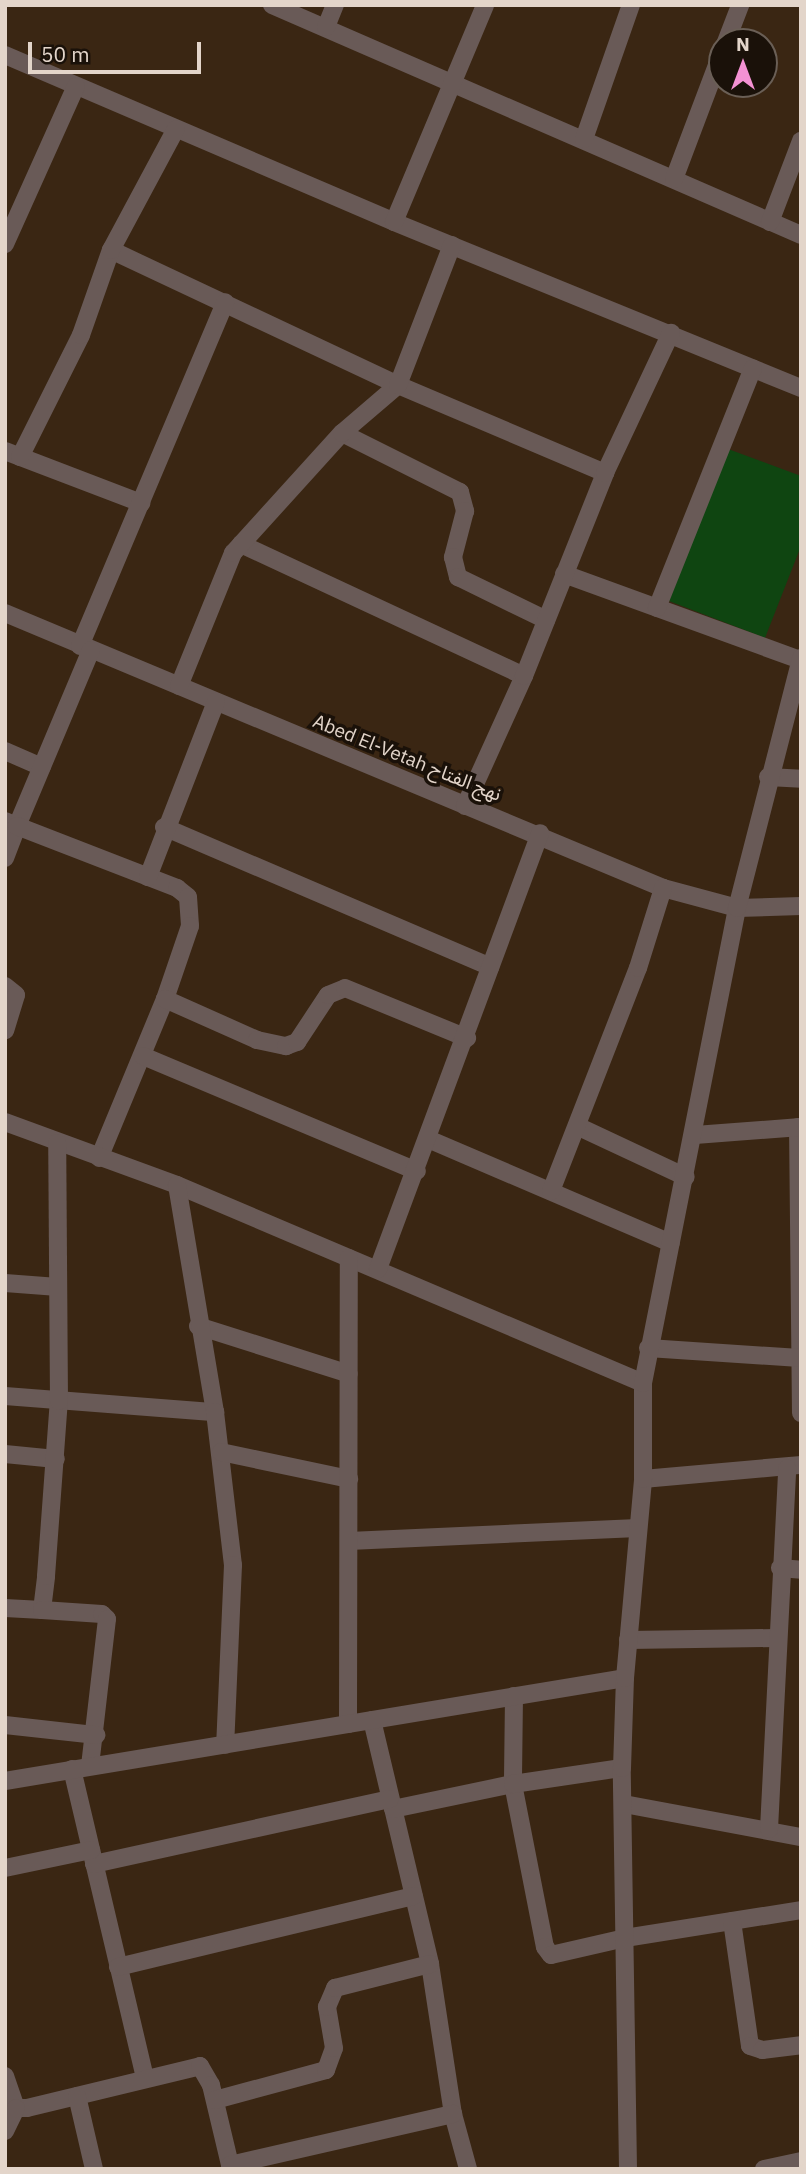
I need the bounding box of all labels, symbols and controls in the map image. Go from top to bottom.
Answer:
scale bar [32,28,205,72]
north arrow [708,28,778,98]
text: N [736,32,750,56]
text: 50 m [41,40,90,68]
street label: Abed El-Vetah نهج الفتاح [310,710,504,806]

